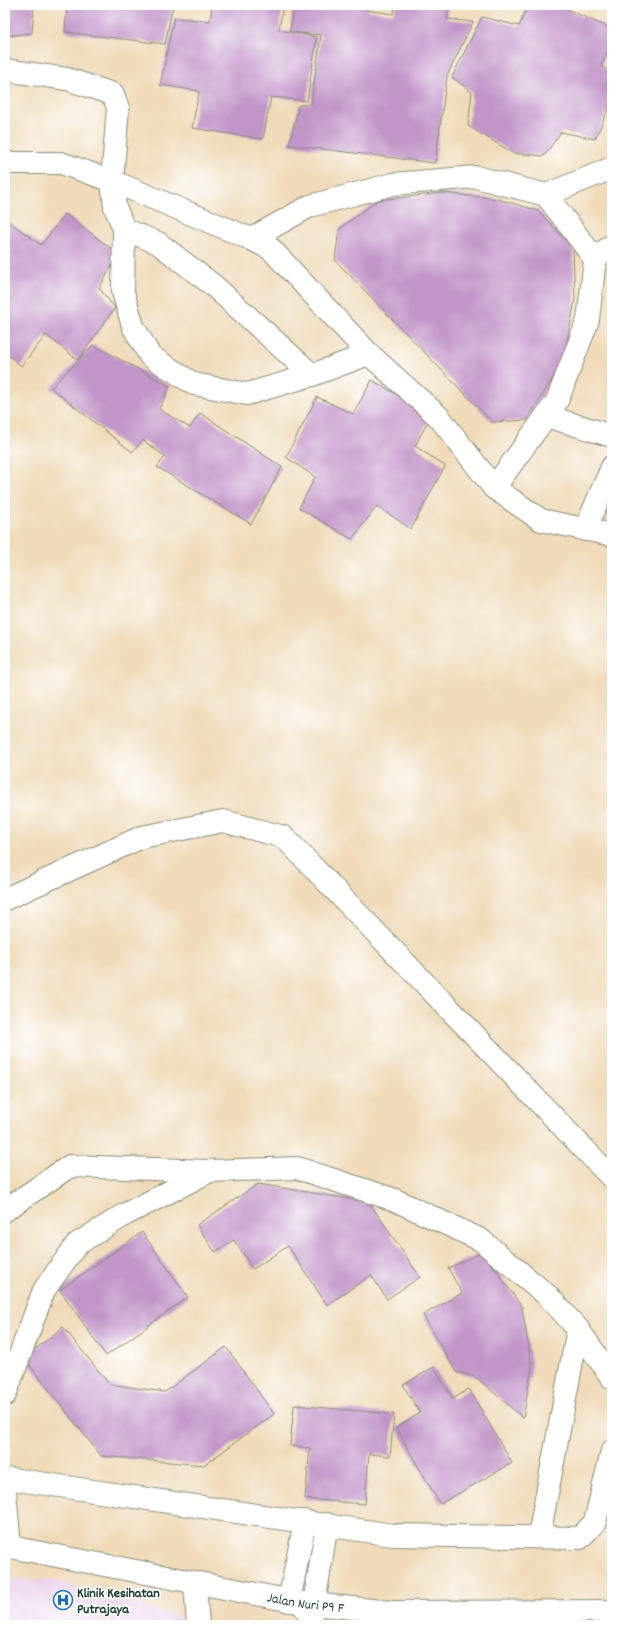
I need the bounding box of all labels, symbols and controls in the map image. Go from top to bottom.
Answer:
place label: Klinik Kesihatan Putrajaya [77,1584,160,1620]
street label: Jalan Nuri P9 F [265,1588,346,1619]
hospital icon: Klinik Kesihatan Putrajaya [52,1589,74,1611]

